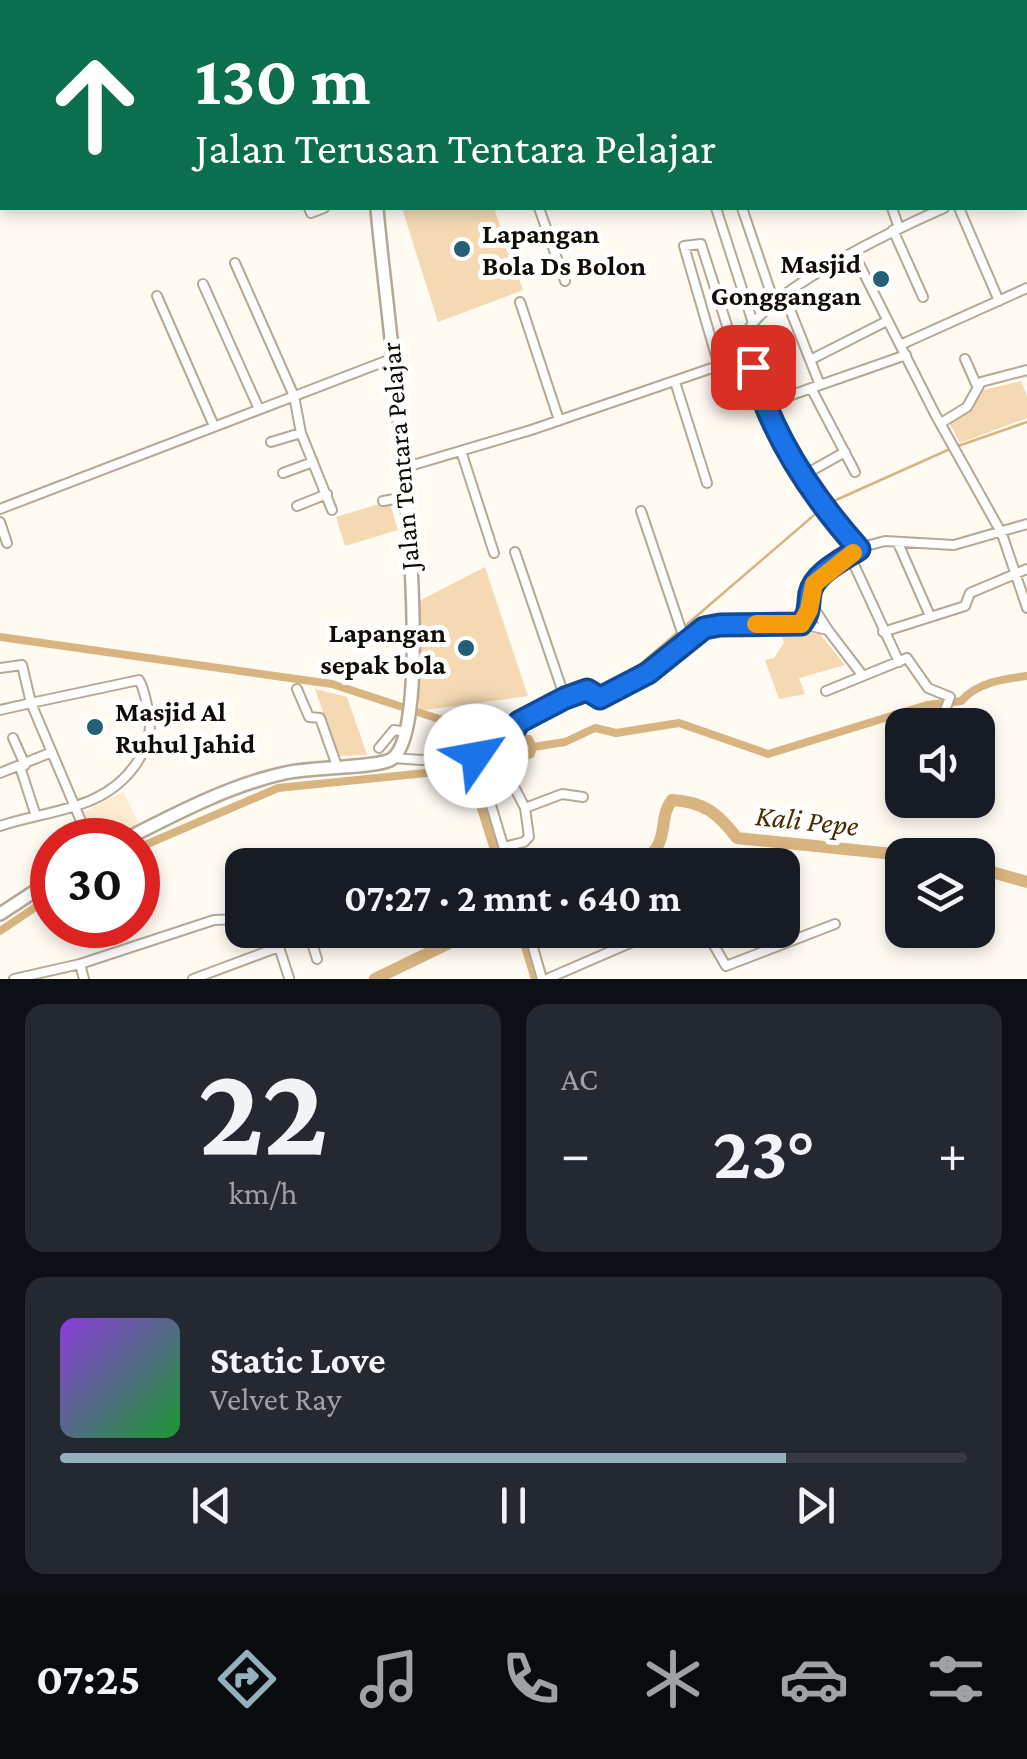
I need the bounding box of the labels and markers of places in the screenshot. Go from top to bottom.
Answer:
place label: Lapangan Bola Ds Bolon [482,218,646,281]
marker: Lapangan Bola Ds Bolon [451,238,473,260]
place label: Masjid Gonggangan [711,248,862,311]
marker: Masjid Gonggangan [870,268,892,290]
pin [711,325,796,410]
place label: Lapangan sepak bola [320,617,446,680]
marker: Lapangan sepak bola [455,637,477,659]
place label: Masjid Al Ruhul Jahid [115,696,256,759]
marker: Masjid Al Ruhul Jahid [84,716,106,738]

